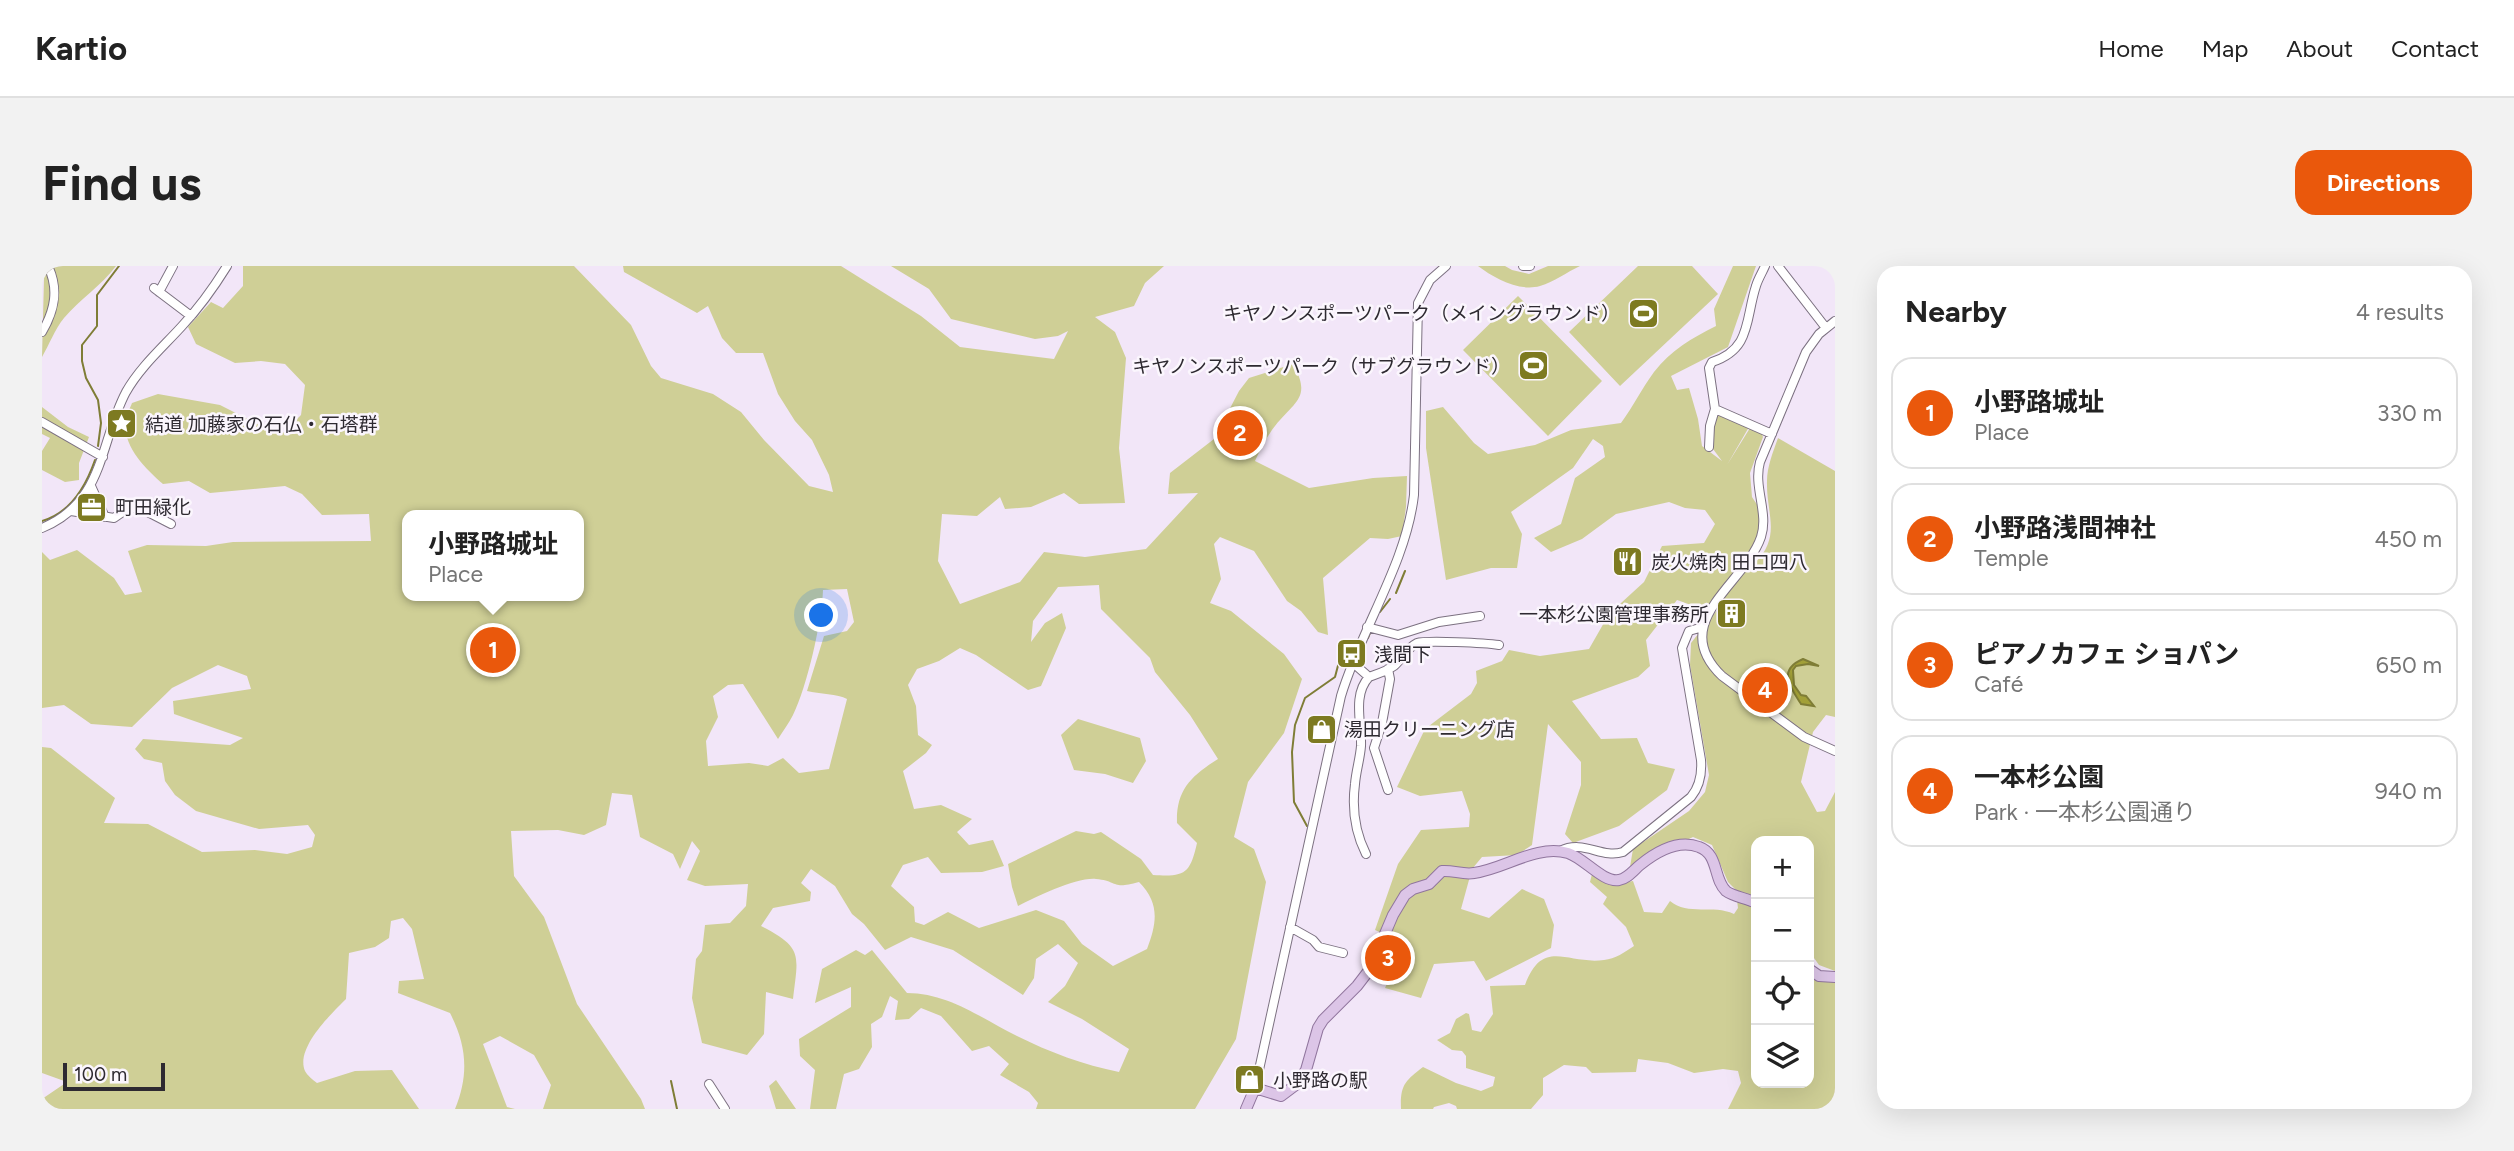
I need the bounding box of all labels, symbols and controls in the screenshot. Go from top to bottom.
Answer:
text: Kartio [35,29,127,68]
text: Home [2098,34,2164,63]
text: Map [2202,34,2248,63]
text: About [2286,34,2353,63]
text: Contact [2391,34,2479,63]
button: Directions [2295,150,2472,215]
text: Find us [42,153,201,212]
text: Nearby [1905,293,2007,330]
sports icon: キヤノンスポーツパーク（メイングラウンド） [1626,296,1660,330]
text: 4 results [2356,298,2444,326]
place label: キヤノンスポーツパーク（メイングラウンド） [1223,302,1620,325]
sports icon: キヤノンスポーツパーク（サブグラウンド） [1516,349,1550,383]
place label: キヤノンスポーツパーク（サブグラウンド） [1132,355,1510,378]
text: 小野路城址 [1974,386,2104,418]
text: 1 [1925,399,1935,427]
text: 330 m [2377,399,2442,427]
place icon: 結道 加藤家の石仏・石塔群 [105,407,139,441]
pin: 2 [1217,407,1263,459]
place label: 結道 加藤家の石仏・石塔群 [145,413,378,436]
text: Place [1974,418,2029,446]
office icon: 町田緑化 [75,490,109,524]
place label: 町田緑化 [115,496,191,519]
popup [402,510,584,601]
text: 小野路浅間神社 [1974,512,2156,544]
text: 2 [1923,525,1937,553]
text: 450 m [2374,525,2442,553]
text: 小野路城址 [428,528,558,560]
text: Temple [1974,544,2049,572]
restaurant icon: 炭火焼肉 田口四八 [1611,545,1645,579]
place label: 炭火焼肉 田口四八 [1651,551,1808,574]
text: Place [428,560,483,588]
building icon: 一本杉公園管理事務所 [1715,597,1749,631]
your location [804,598,838,632]
place label: 一本杉公園管理事務所 [1519,603,1709,626]
pin: 1 [470,624,516,676]
bus stop icon: 浅間下 [1334,637,1368,671]
text: ピアノカフェ ショパン [1974,638,2239,670]
place label: 浅間下 [1374,643,1431,666]
text: 3 [1924,651,1936,679]
text: 650 m [2376,651,2442,679]
pin: 4 [1742,664,1788,716]
text: Café [1974,670,2023,698]
shop icon: 湯田クリーニング店 [1304,712,1338,746]
place label: 湯田クリーニング店 [1344,718,1515,741]
text: 一本杉公園 [1974,761,2104,793]
text: 4 [1923,777,1937,805]
text: 940 m [2375,777,2442,805]
text: Park · 一本杉公園通り [1974,798,2196,826]
map controls [1751,836,1814,1088]
button: + [1751,836,1814,899]
button: − [1751,899,1814,962]
pin: 3 [1365,932,1411,984]
button: locate [1751,962,1814,1025]
button: layers [1751,1025,1814,1088]
scale bar [63,1060,164,1092]
text: 100 m [74,1063,127,1086]
shop icon: 小野路の駅 [1233,1063,1267,1097]
place label: 小野路の駅 [1273,1069,1368,1092]

